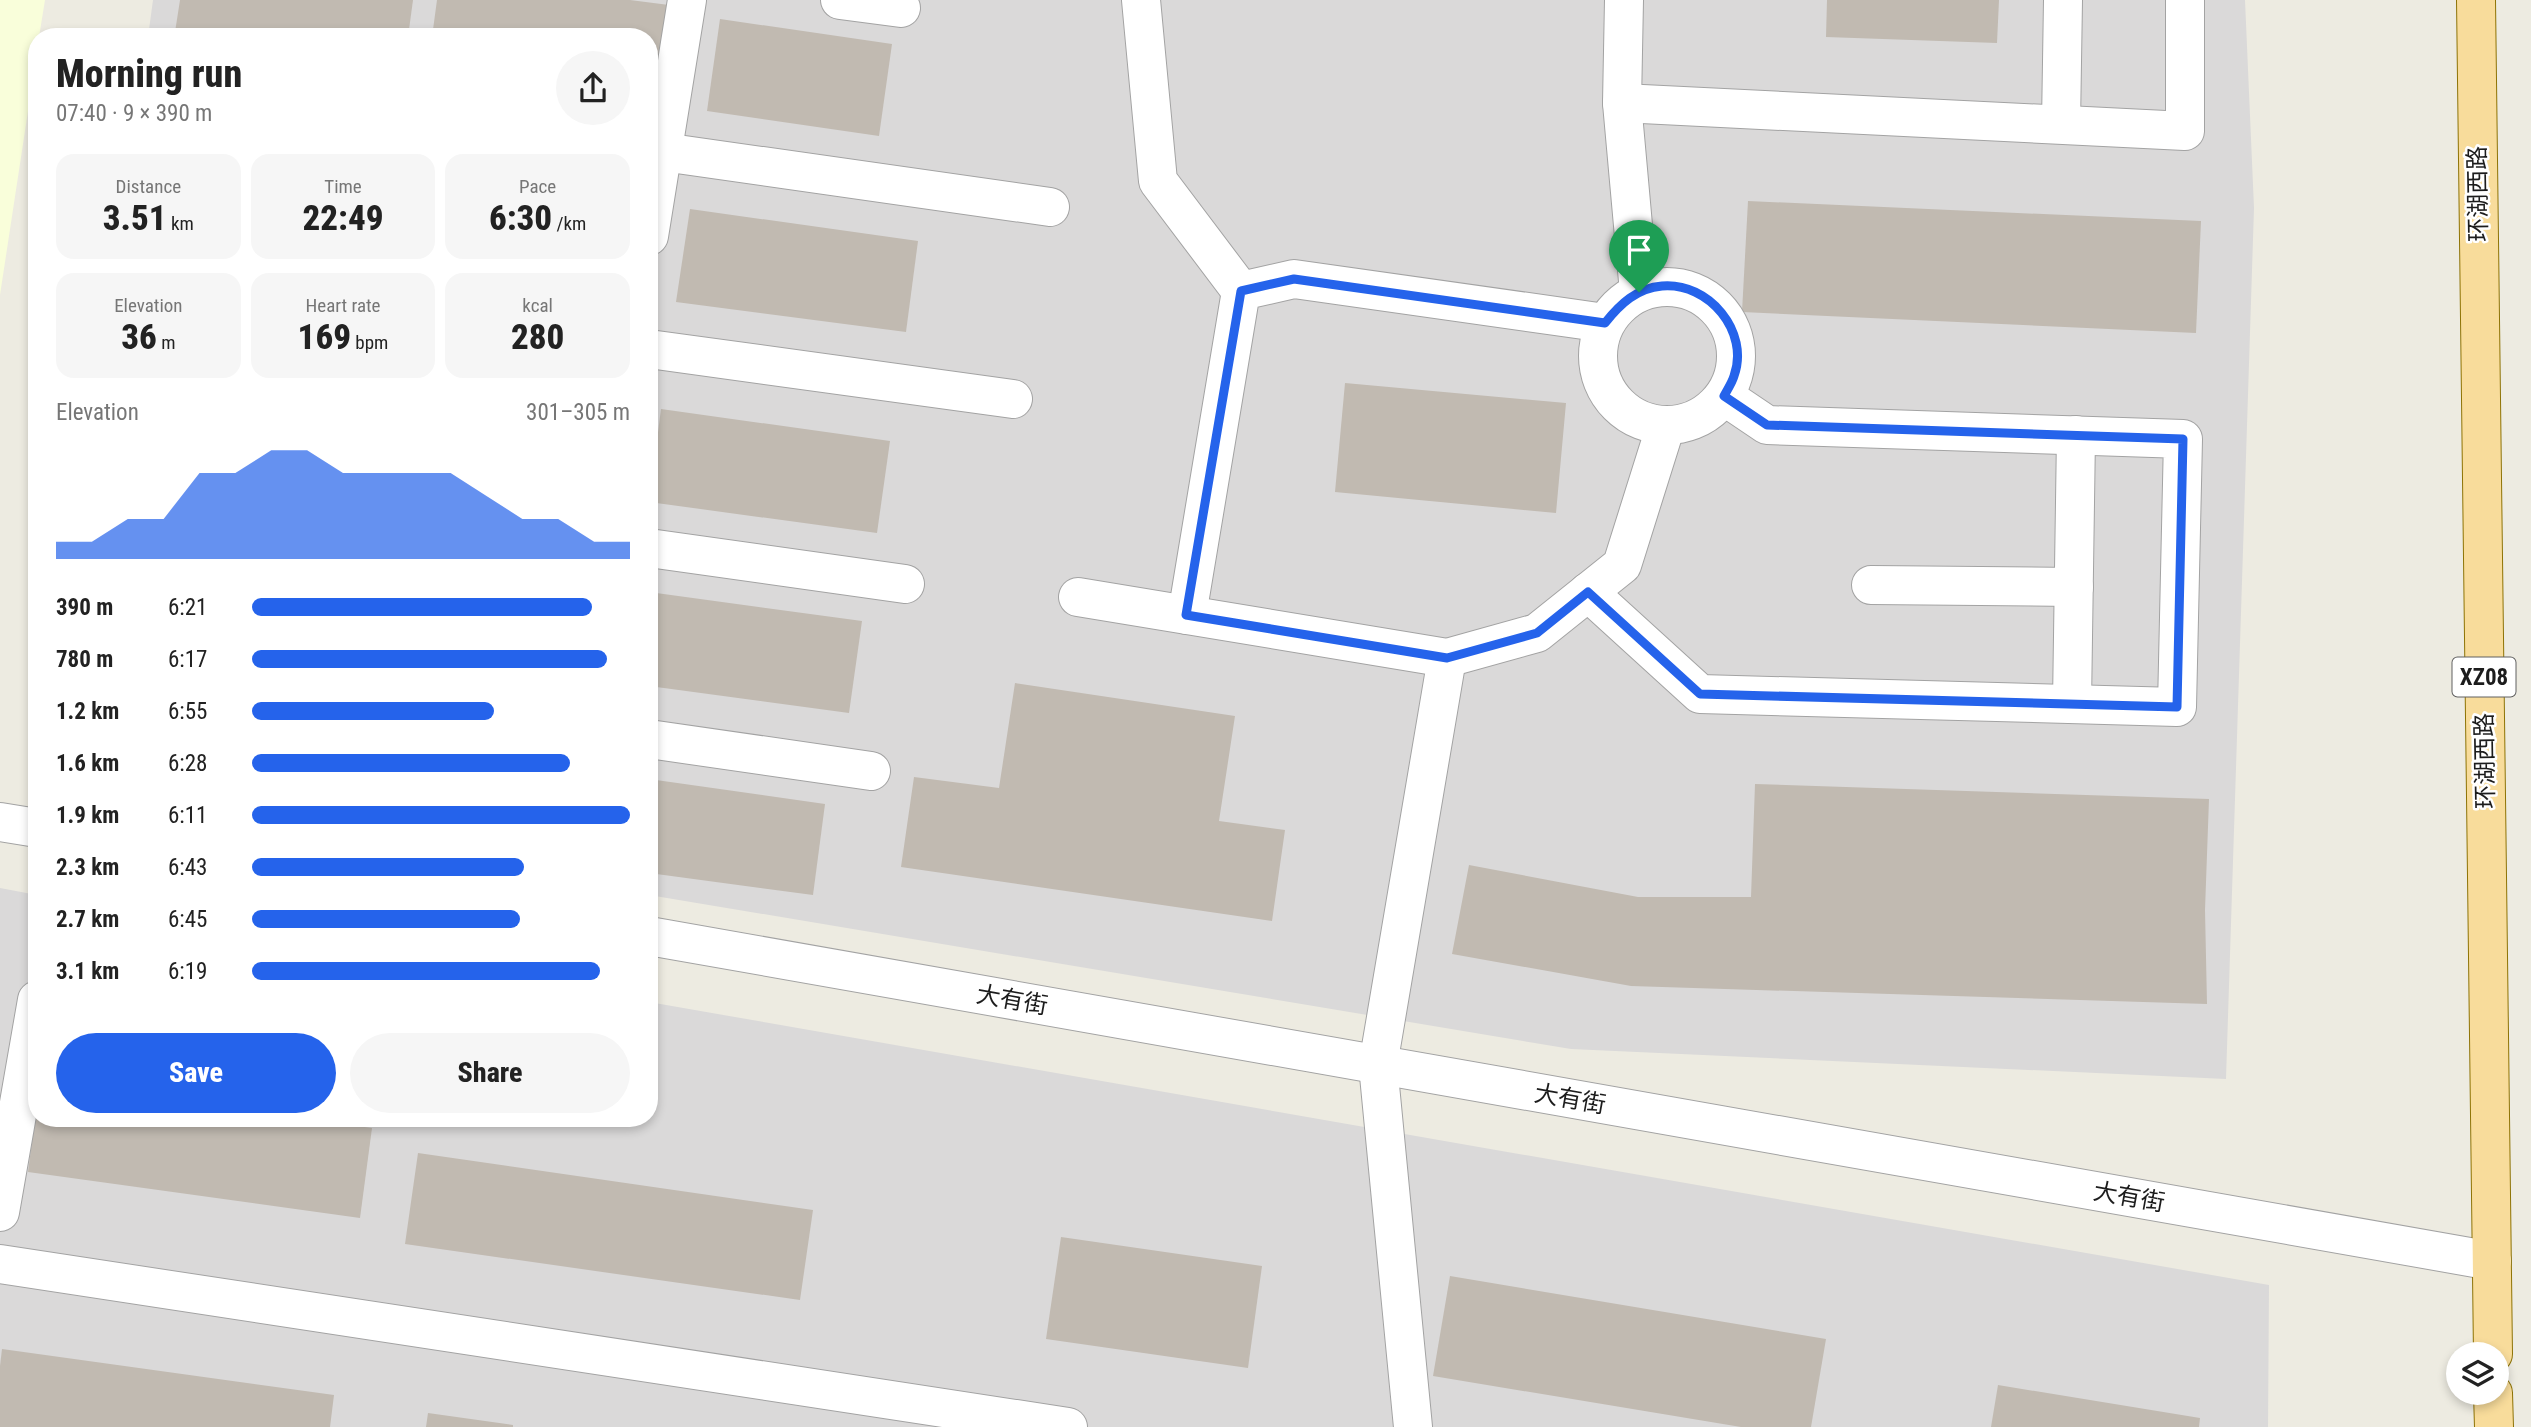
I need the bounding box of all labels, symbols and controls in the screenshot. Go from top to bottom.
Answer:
button: share [556,51,630,125]
text: Morning run [56,52,242,96]
text: 07:40 · 9 × 390 m [56,100,212,127]
street label: 环湖西路 [2463,146,2493,242]
text: Distance [116,175,181,198]
text: Time [324,175,362,198]
text: Pace [519,175,556,198]
text: 3.51 [103,198,167,239]
text: 22:49 [302,198,384,239]
text: 6:30 [489,198,552,239]
text: km [167,212,194,235]
text: /km [552,212,586,235]
pin [1609,220,1669,292]
icon: arrive [1620,231,1658,269]
text: Elevation [114,294,183,317]
text: Heart rate [305,294,381,317]
text: kcal [522,294,553,317]
text: 36 [121,317,157,358]
text: 169 [298,317,351,358]
text: 280 [511,317,564,358]
text: m [157,331,175,354]
text: bpm [351,331,388,354]
text: Elevation [56,399,139,426]
text: 301–305 m [526,399,630,426]
text: 390 m [56,594,113,621]
text: 6:21 [168,594,207,621]
text: 780 m [56,646,113,673]
text: 6:17 [168,646,207,673]
road number: XZ08 [2452,657,2516,696]
text: 1.2 km [56,698,119,725]
text: 6:55 [168,698,207,725]
street label: 环湖西路 [2470,713,2500,809]
text: 1.6 km [56,750,119,777]
text: 6:28 [168,750,207,777]
text: 1.9 km [56,802,119,829]
text: 6:11 [168,802,207,829]
text: 2.3 km [56,854,119,881]
text: 6:43 [168,854,207,881]
text: 2.7 km [56,906,119,933]
text: 6:45 [168,906,207,933]
text: 3.1 km [56,958,119,985]
text: 6:19 [168,958,207,985]
street label: 大有街 [974,980,1050,1020]
button: Save [56,1033,336,1113]
button: Share [350,1033,630,1113]
street label: 大有街 [1532,1079,1608,1119]
street label: 大有街 [2091,1177,2167,1217]
map controls [2446,1342,2509,1405]
button: layers [2446,1342,2509,1405]

